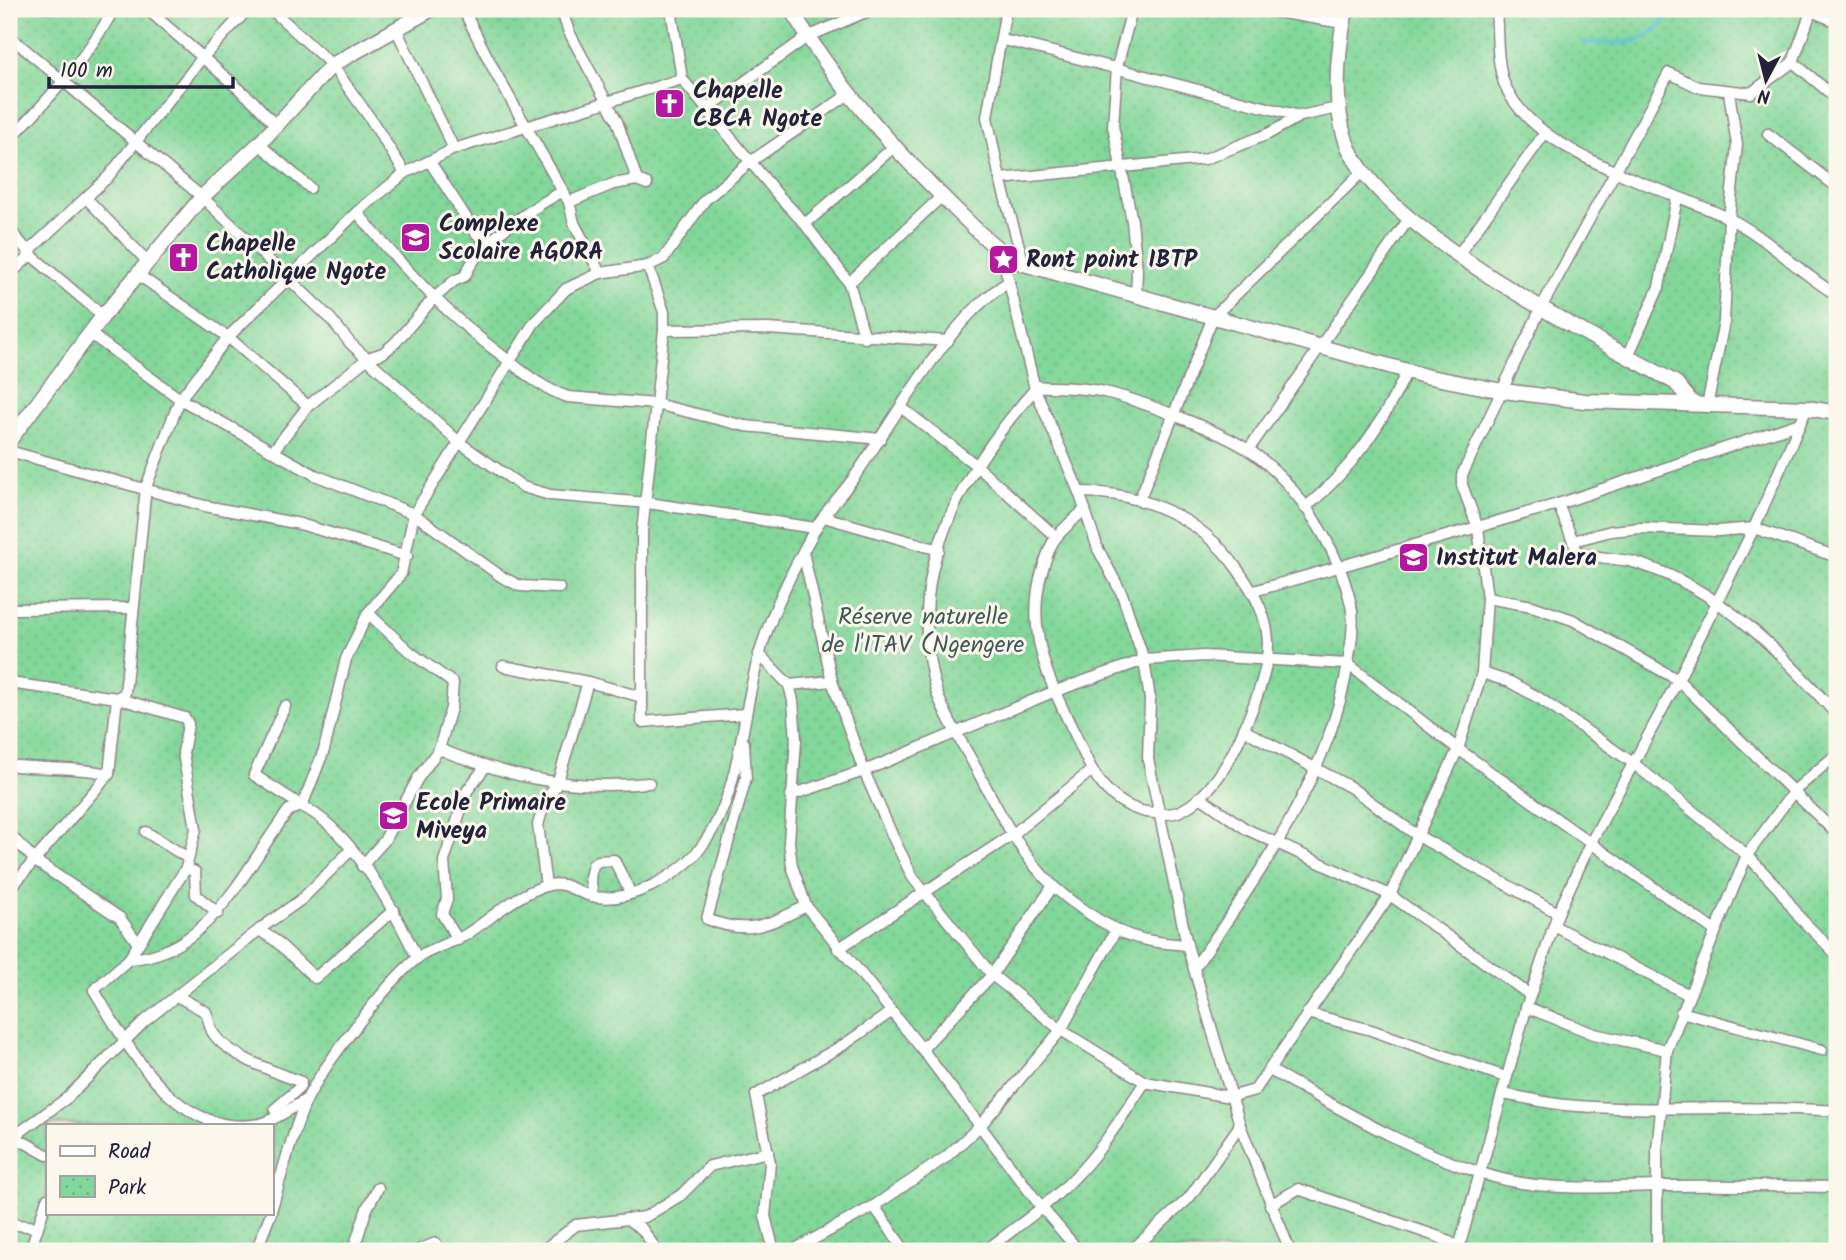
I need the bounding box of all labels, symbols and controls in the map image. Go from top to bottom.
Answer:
scale bar [49,46,233,90]
north arrow [1730,46,1800,116]
text: 100 m [60,55,113,88]
place label: Chapelle CBCA Ngote [693,72,822,139]
text: N [1756,79,1772,111]
church icon: Chapelle CBCA Ngote [653,87,687,121]
place label: Complexe Scolaire AGORA [439,205,603,272]
school or university icon: Complexe Scolaire AGORA [399,220,433,254]
place label: Chapelle Catholique Ngote [206,225,386,292]
church icon: Chapelle Catholique Ngote [166,240,200,274]
place label: Ront point IBTP [1026,241,1198,280]
place icon: Ront point IBTP [986,242,1020,276]
place label: Institut Malera [1436,539,1597,578]
school or university icon: Institut Malera [1396,540,1430,574]
park label: Réserve naturelle de l'ITAV (Ngengere [822,598,1025,665]
place label: Ecole Primaire Miveya [416,784,566,851]
school or university icon: Ecole Primaire Miveya [376,799,410,833]
legend [46,1124,273,1214]
text: Road [108,1136,151,1169]
text: Park [108,1172,146,1205]

